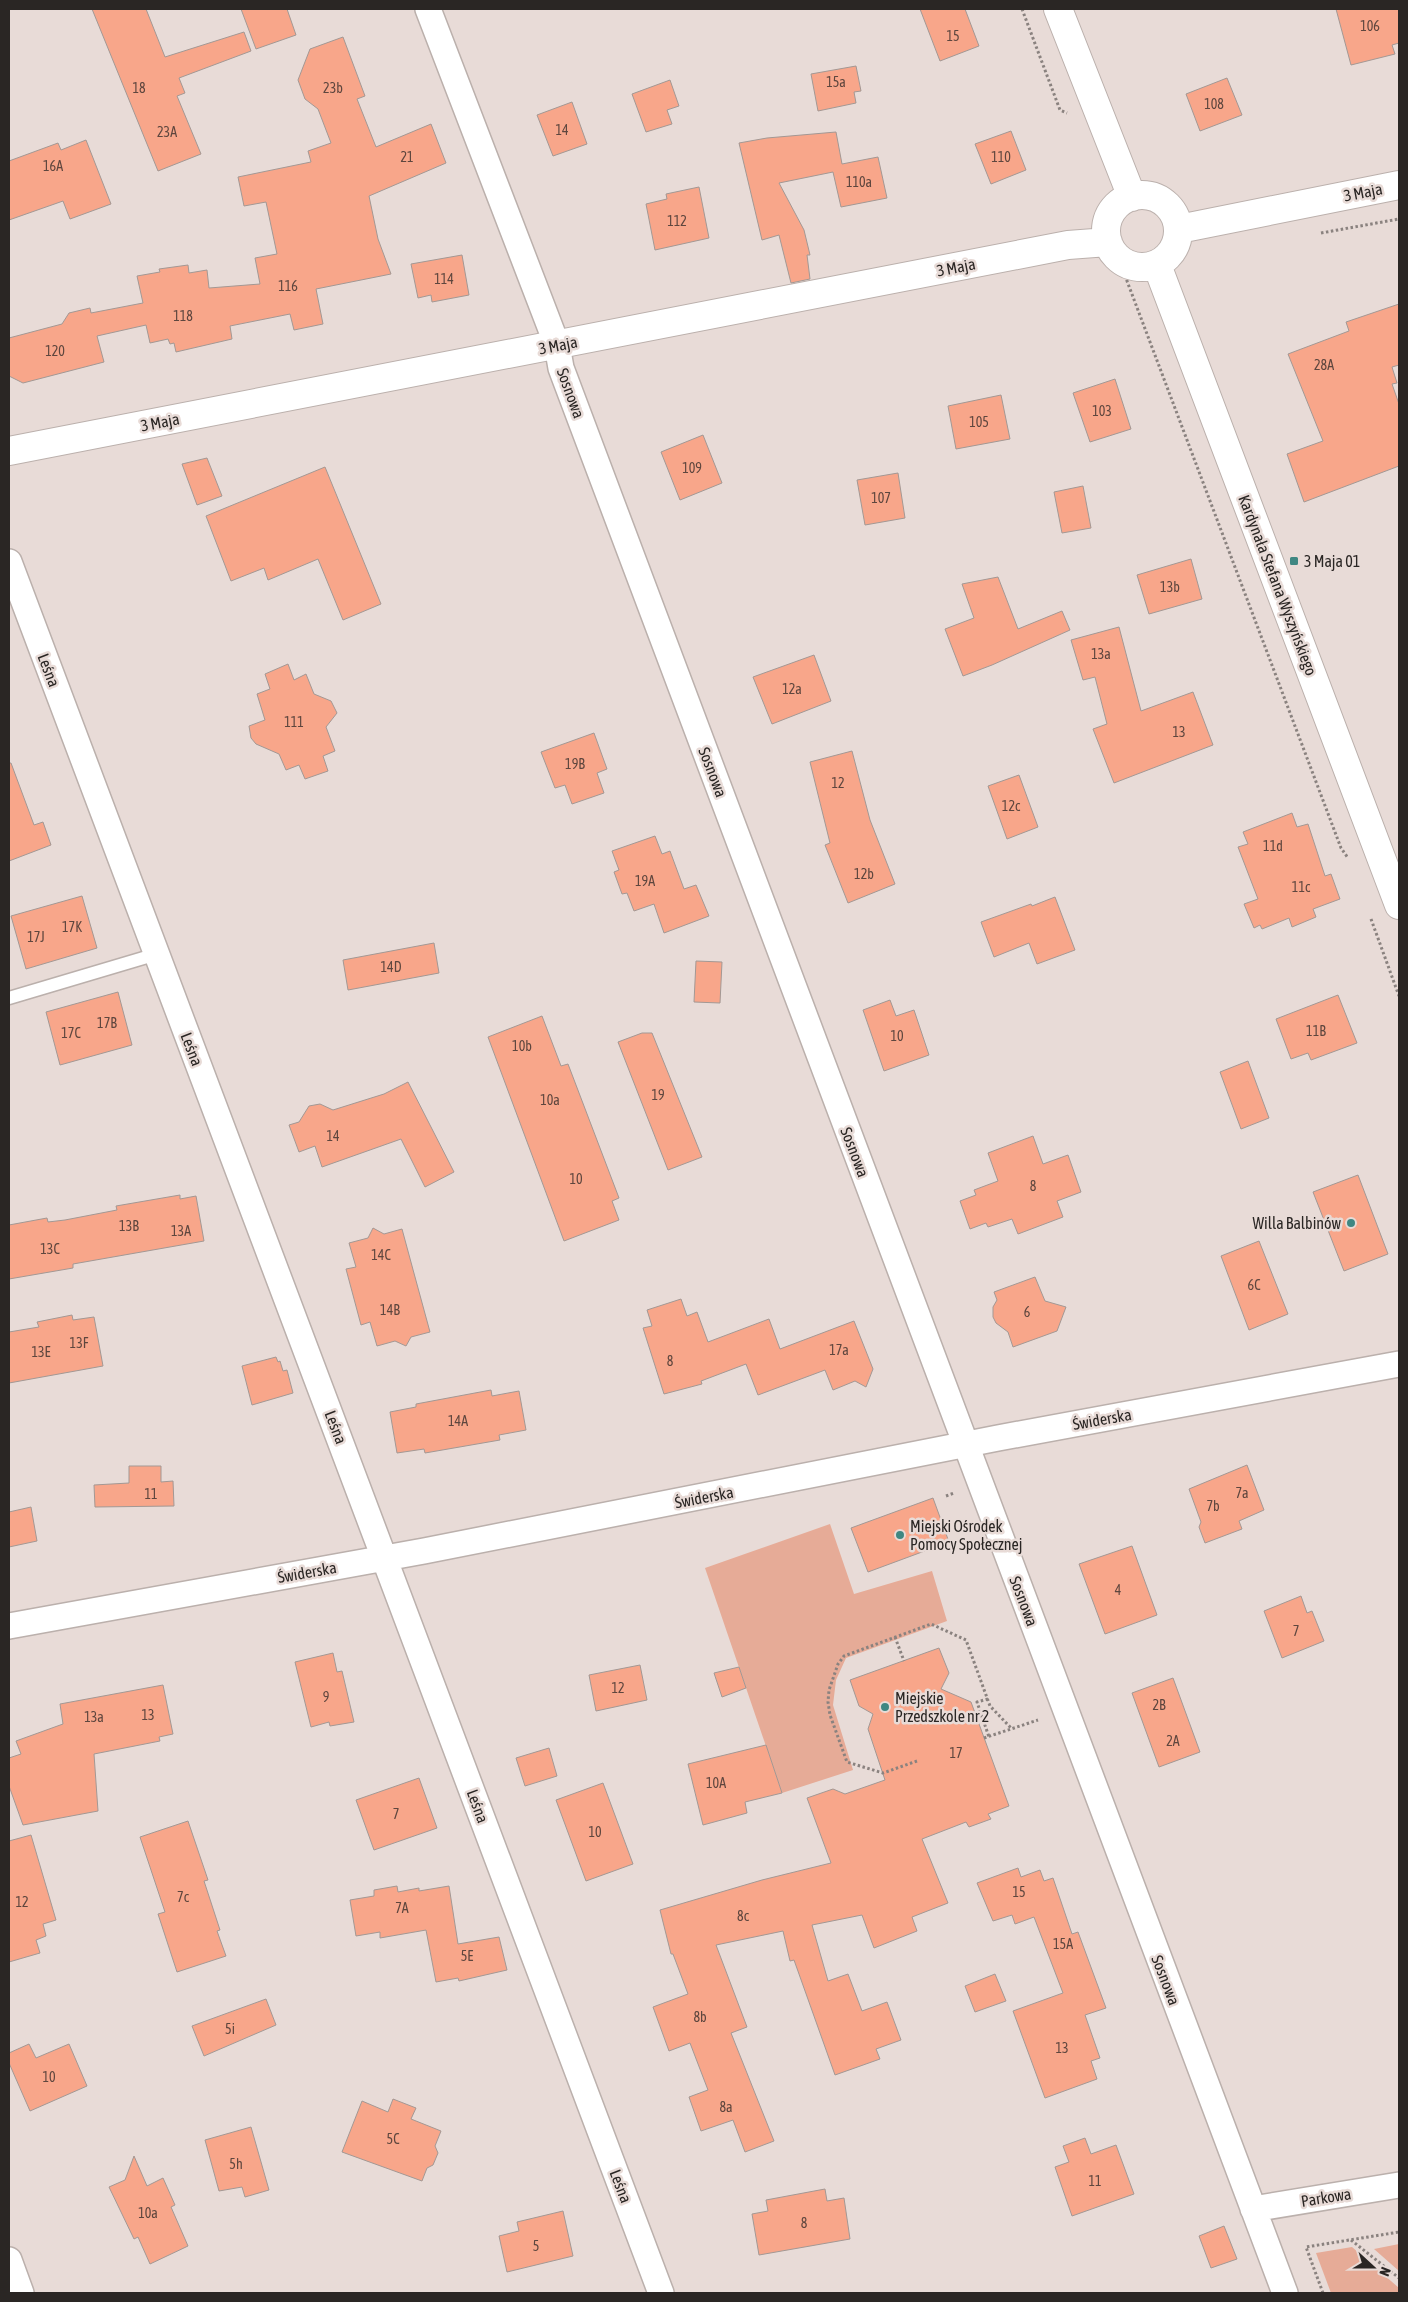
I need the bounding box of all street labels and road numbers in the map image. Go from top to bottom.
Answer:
street label: 3 Maja [1342,179,1384,206]
street label: 3 Maja [935,254,977,281]
street label: 3 Maja [537,332,579,359]
street label: Sosnowa [554,366,588,420]
street label: 3 Maja [139,409,181,436]
street label: Kardynała Stefana Wyszyńskiego [1234,492,1321,678]
street label: Leśna [34,651,64,689]
street label: Sosnowa [695,745,731,799]
street label: Leśna [177,1030,207,1068]
street label: Sosnowa [837,1125,873,1179]
street label: Świderska [1071,1405,1133,1433]
street label: Leśna [321,1408,351,1446]
street label: Świderska [673,1482,735,1512]
street label: Świderska [276,1558,338,1586]
street label: Sosnowa [1006,1574,1042,1628]
street label: Leśna [464,1787,492,1825]
street label: Sosnowa [1148,1953,1184,2007]
street label: Leśna [606,2167,636,2205]
street label: Parkowa [1300,2184,1352,2210]

